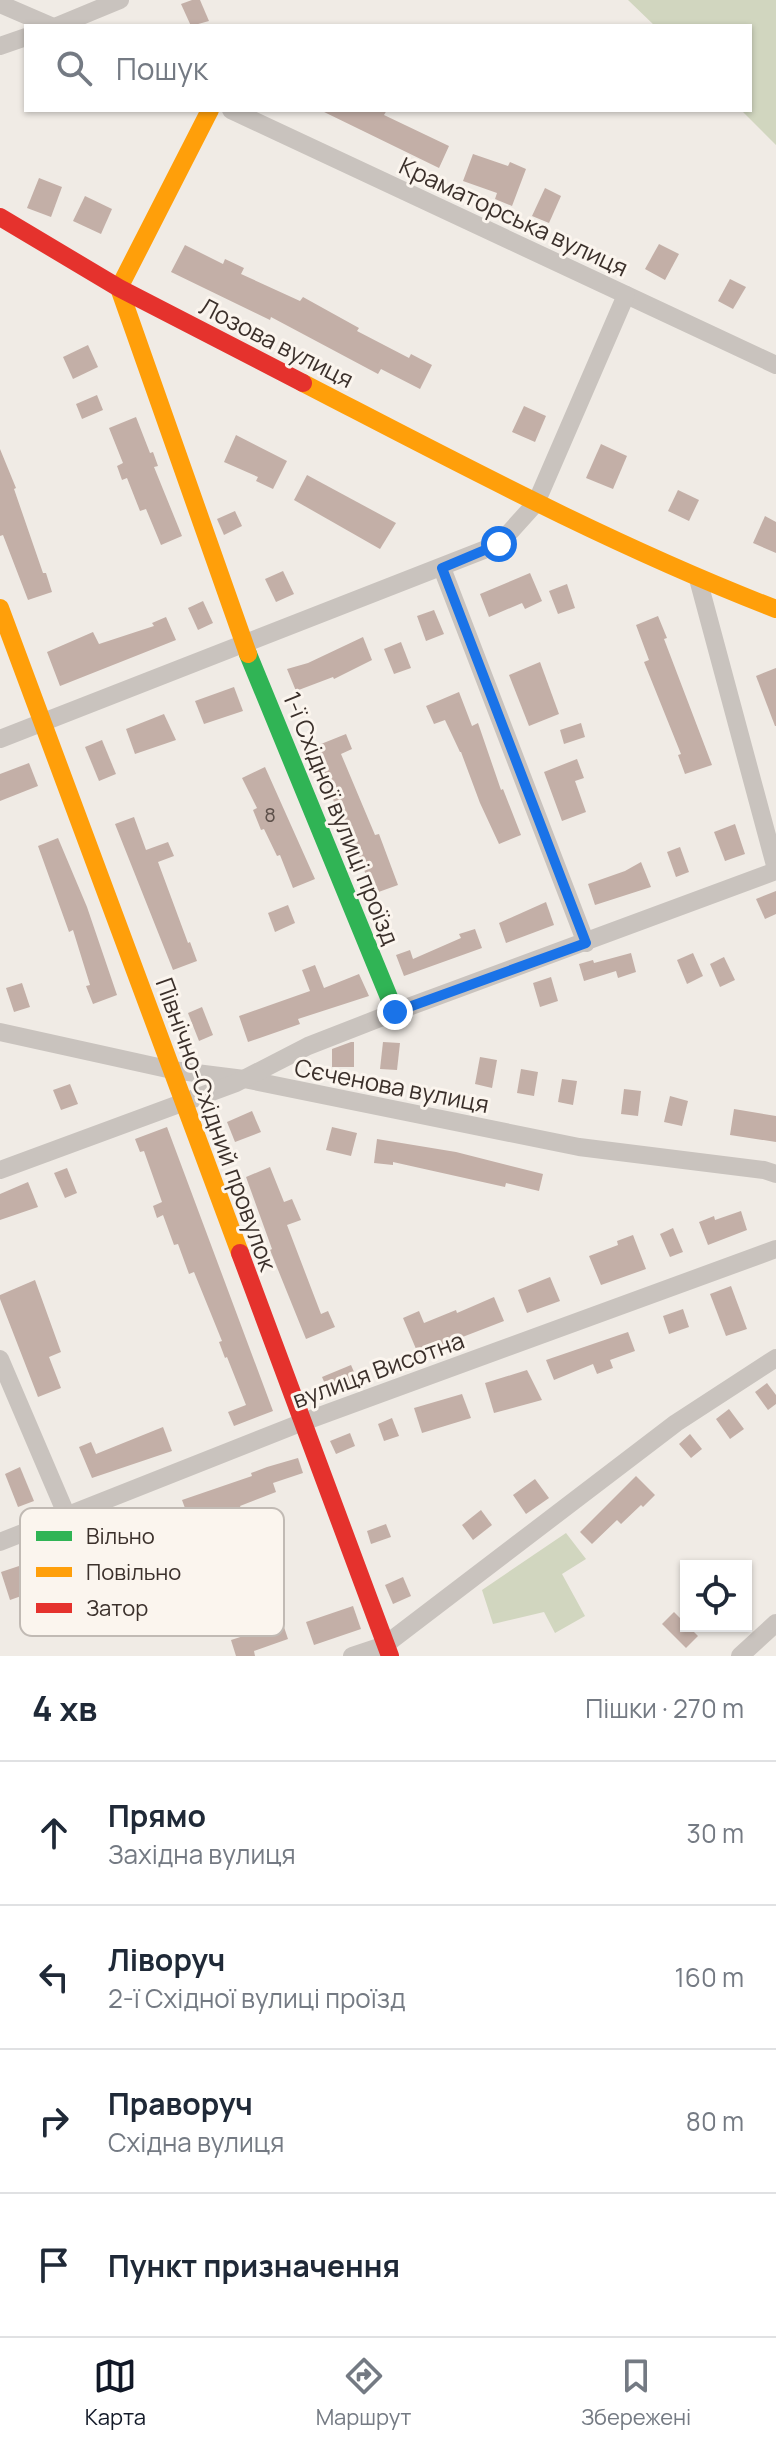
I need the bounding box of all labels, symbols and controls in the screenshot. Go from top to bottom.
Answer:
search box [24,24,752,112]
icon: search [52,46,96,90]
text: Пошук [116,48,208,89]
street label: Краматорська вулиця [394,148,634,284]
street label: Лозова вулиця [194,289,360,395]
route start [481,526,517,562]
street label: 1-ї Східної вулиці проїзд [276,686,408,950]
house number: 8 [264,801,276,828]
street label: Північно-Східний провулок [149,973,286,1276]
route end [377,994,413,1030]
street label: Сєченова вулиця [292,1050,492,1120]
street label: вулиця Висотна [288,1323,468,1415]
legend [20,1508,284,1636]
text: Вільно [86,1521,155,1551]
text: Повільно [86,1557,181,1587]
map controls [680,1560,752,1632]
button: locate [680,1560,752,1632]
text: Затор [86,1593,148,1623]
text: 4 хв [32,1685,97,1731]
text: Пішки · 270 m [585,1690,744,1726]
text: Прямо [108,1795,206,1836]
icon: ahead [32,1811,76,1855]
text: 30 m [687,1815,744,1851]
text: Західна вулиця [108,1836,296,1872]
text: Ліворуч [108,1939,225,1980]
icon: left [32,1955,76,1999]
text: 160 m [675,1959,744,1995]
text: 2-ї Східної вулиці проїзд [108,1980,406,2016]
text: Праворуч [108,2083,253,2124]
icon: right [32,2099,76,2143]
text: 80 m [686,2103,744,2139]
text: Східна вулиця [108,2124,284,2160]
icon: arrive [32,2243,76,2287]
text: Пункт призначення [108,2245,400,2286]
tab: Карта [85,2354,146,2432]
tab: Маршрут [316,2354,411,2432]
tab: Збережені [581,2354,691,2432]

